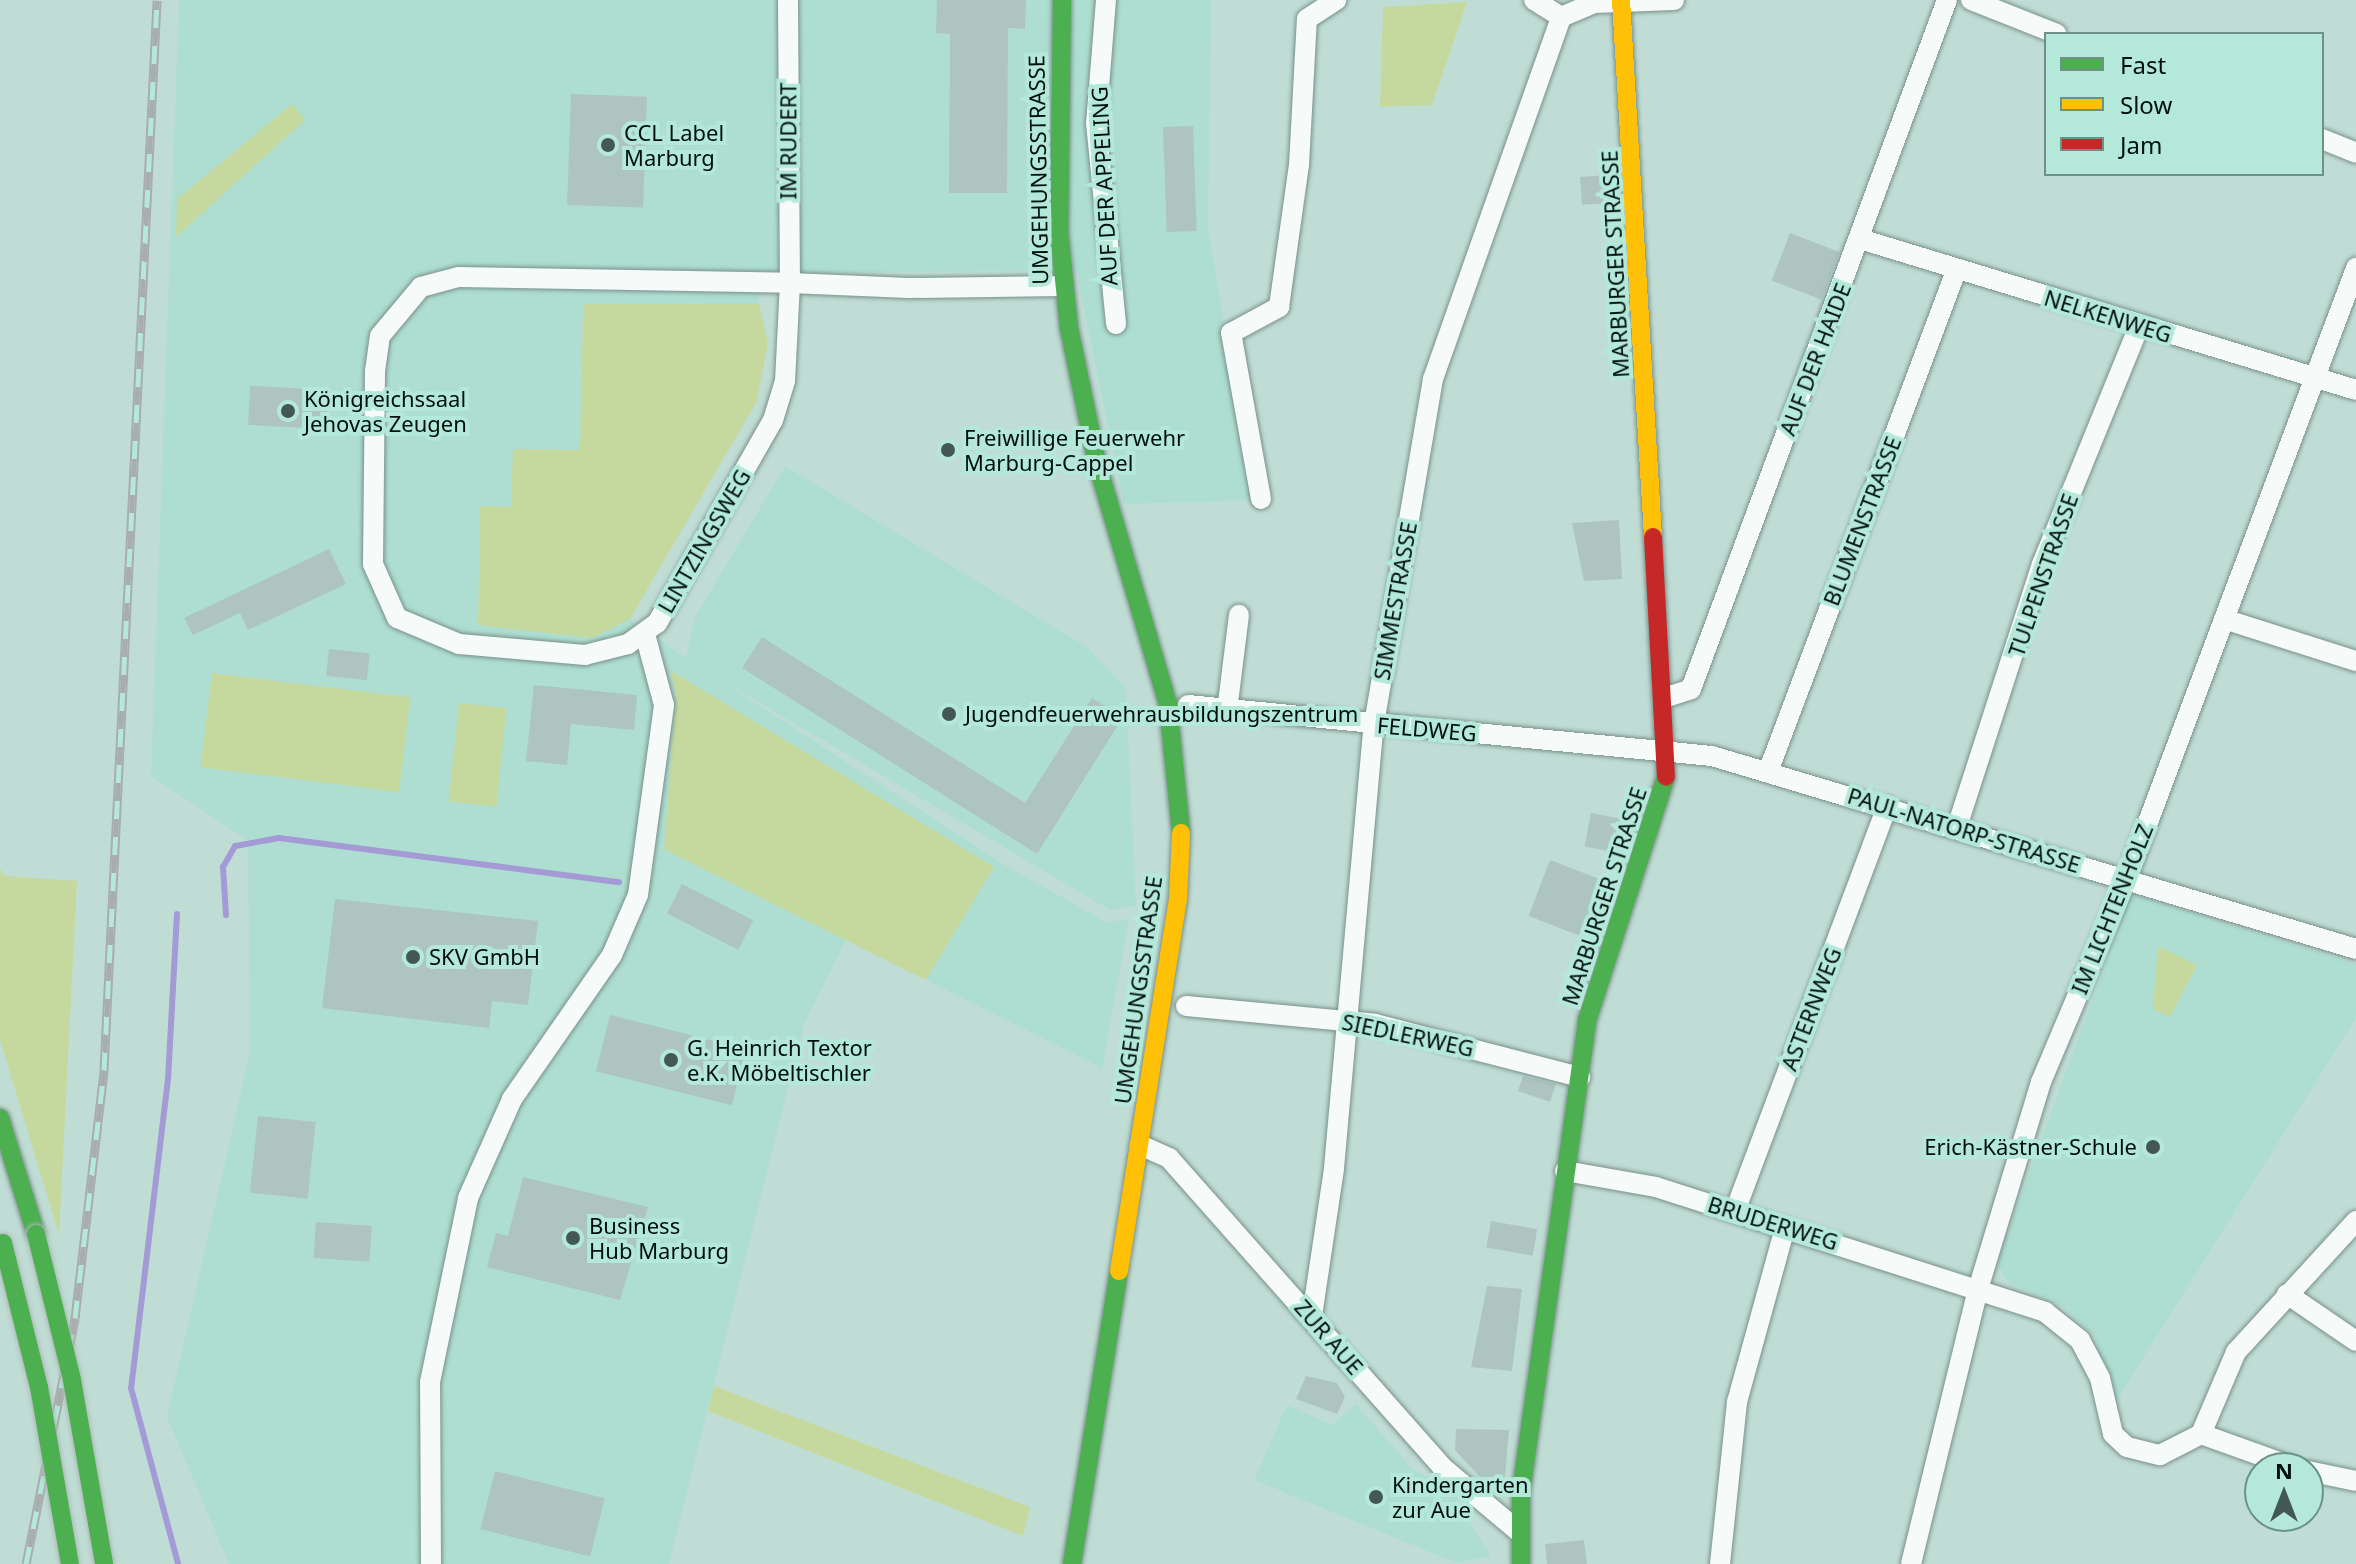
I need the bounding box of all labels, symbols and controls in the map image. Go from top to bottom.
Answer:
legend [2044,32,2324,176]
text: Fast [2120,48,2166,81]
street label: UMGEHUNGSSTRASSE [1023,55,1053,285]
street label: IM RUDERT [775,82,801,200]
street label: AUF DER APPELING [1086,86,1122,286]
text: Slow [2120,88,2172,121]
place label: CCL Label Marburg [624,119,724,170]
text: Jam [2120,128,2162,161]
marker: CCL Label Marburg [599,136,617,154]
street label: MARBURGER STRASSE [1596,150,1634,378]
street label: AUF DER HAIDE [1774,279,1856,439]
street label: NELKENWEG [2041,284,2175,348]
place label: Königreichssaal Jehovas Zeugen [304,385,467,436]
marker: Königreichssaal Jehovas Zeugen [279,402,297,420]
place label: Freiwillige Feuerwehr Marburg-Cappel [964,424,1185,476]
street label: BLUMENSTRASSE [1818,433,1906,609]
marker: Freiwillige Feuerwehr Marburg-Cappel [939,441,957,459]
street label: LINTZINGSWEG [652,464,756,618]
street label: TULPENSTRASSE [2003,490,2083,660]
street label: SIMMESTRASSE [1368,520,1422,682]
place label: Jugendfeuerwehrausbildungszentrum [965,701,1358,727]
marker: Jugendfeuerwehrausbildungszentrum [940,705,958,723]
street label: FELDWEG [1376,712,1478,746]
street label: PAUL-NATORP-STRASSE [1845,782,2083,878]
street label: MARBURGER STRASSE [1556,784,1652,1008]
street label: IM LICHTENHOLZ [2066,820,2158,998]
street label: UMGEHUNGSSTRASSE [1109,874,1167,1106]
place label: SKV GmbH [429,944,540,970]
street label: ASTERNWEG [1775,944,1847,1074]
marker: SKV GmbH [404,948,422,966]
street label: SIEDLERWEG [1340,1008,1476,1062]
place label: G. Heinrich Textor e.K. Möbeltischler [687,1034,872,1086]
marker: G. Heinrich Textor e.K. Möbeltischler [662,1051,680,1069]
place label: Erich-Kästner-Schule [1924,1134,2137,1160]
marker: Erich-Kästner-Schule [2144,1138,2162,1156]
street label: BRUDERWEG [1705,1191,1841,1255]
place label: Business Hub Marburg [589,1212,729,1264]
marker: Business Hub Marburg [564,1229,582,1247]
street label: ZUR AUE [1289,1294,1369,1380]
north arrow [2244,1452,2324,1532]
text: N [2275,1455,2293,1485]
place label: Kindergarten zur Aue [1392,1471,1529,1522]
marker: Kindergarten zur Aue [1367,1488,1385,1506]

